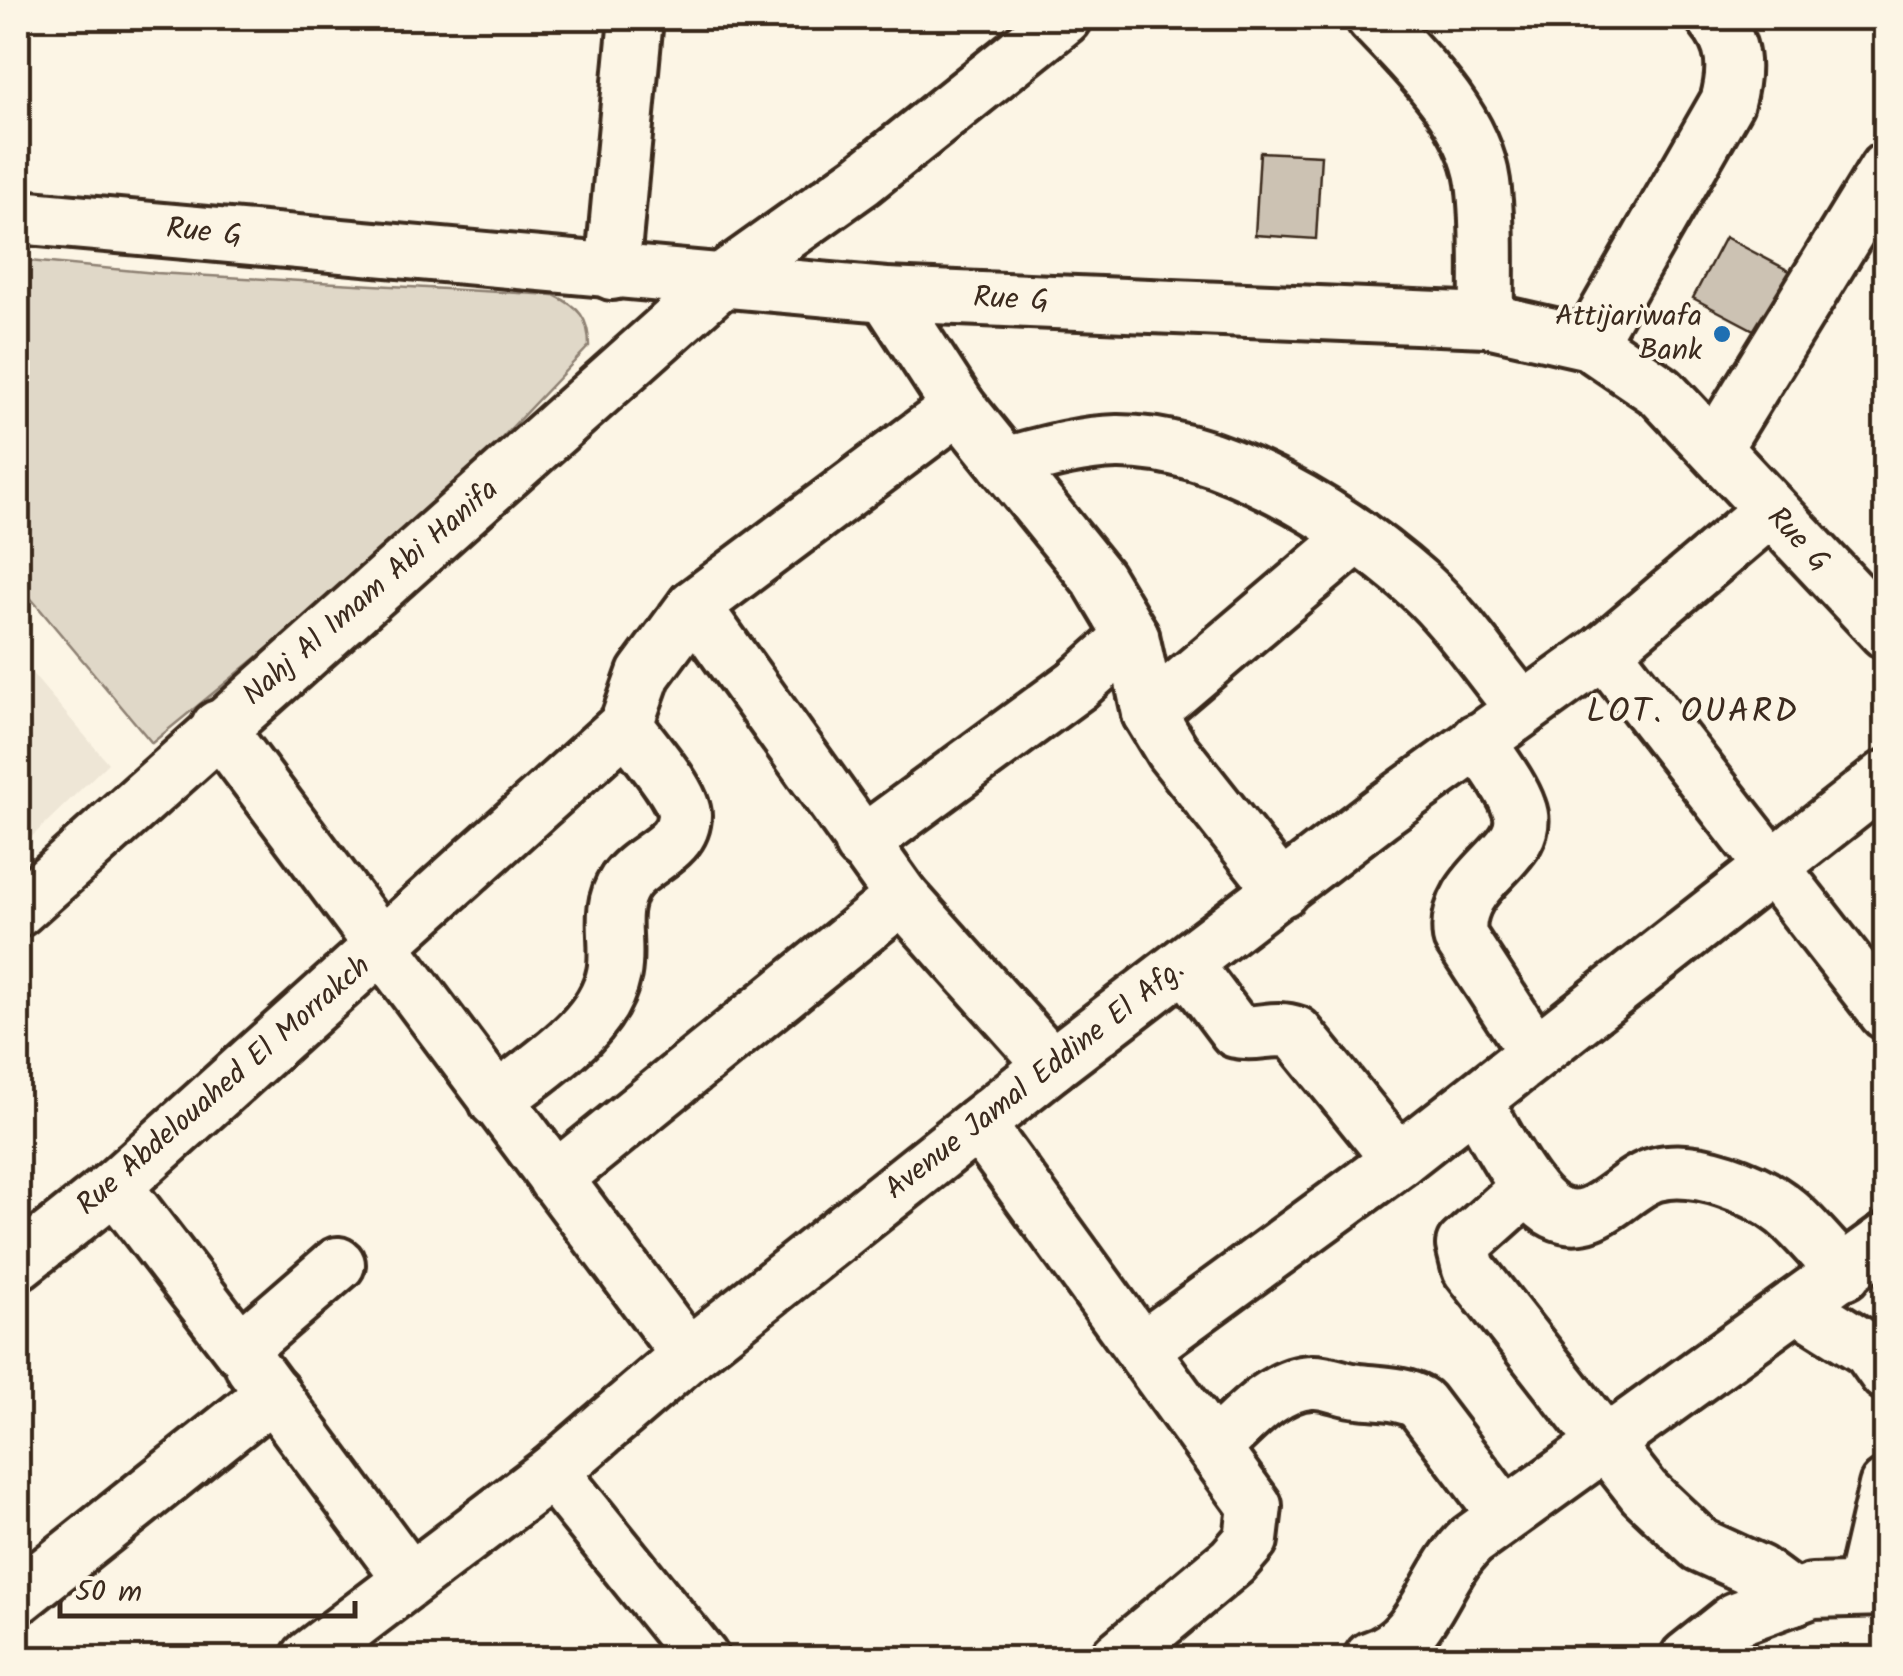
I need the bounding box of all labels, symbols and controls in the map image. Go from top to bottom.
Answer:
street label: Rue G [164,205,244,261]
street label: Rue G [972,274,1050,326]
place label: Attijariwafa Bank [1555,293,1703,375]
marker: Attijariwafa Bank [1711,323,1733,345]
street label: Nahj Al Imam Abi Hanifa [232,468,510,718]
street label: Rue G [1755,496,1841,584]
district label: LOT. OUARD [1586,685,1800,741]
street label: Rue Abdelouahed El Morrakch [66,944,382,1228]
street label: Avenue Jamal Eddine El Afg. [875,947,1195,1213]
scale bar [60,1556,355,1618]
text: 50 m [75,1569,142,1617]

